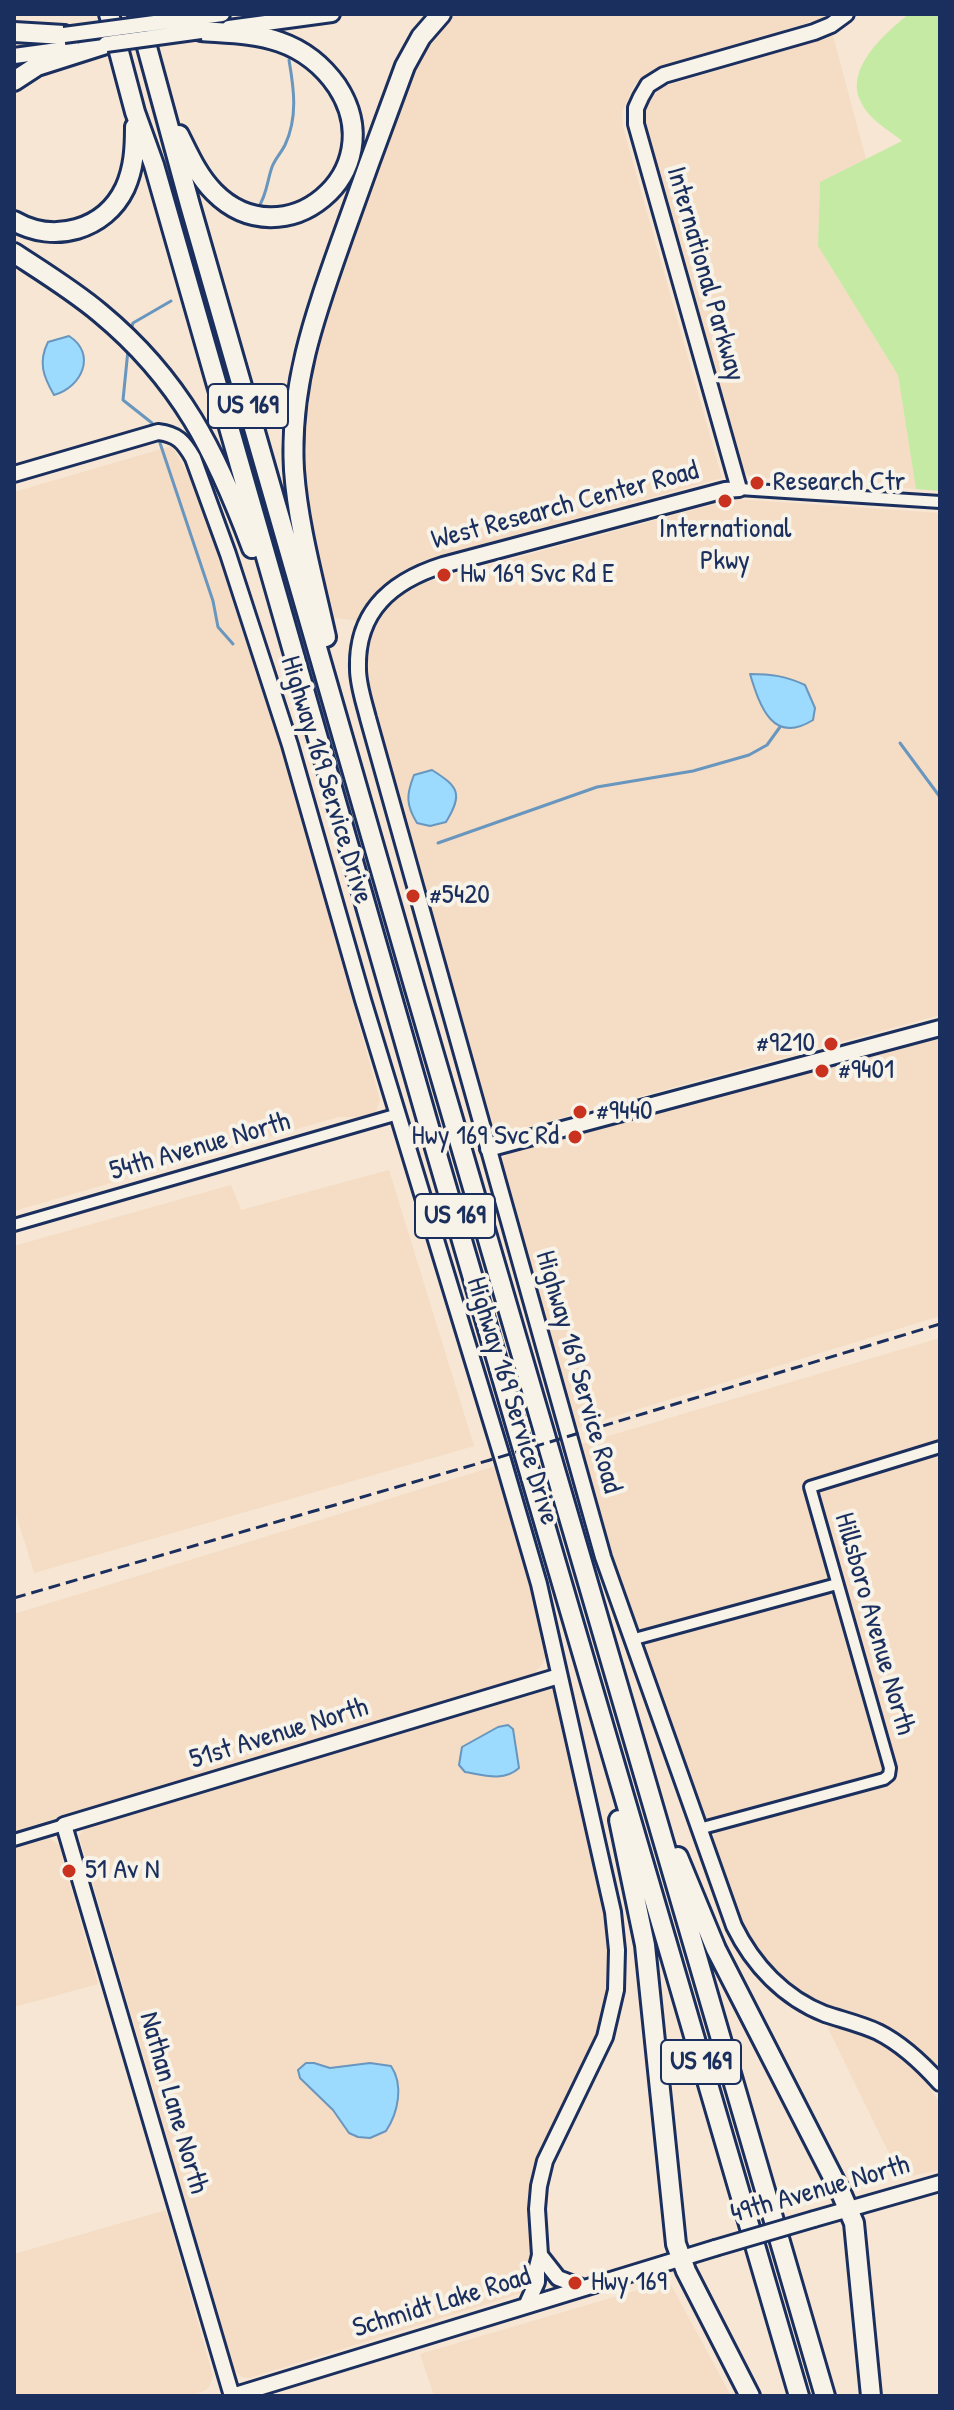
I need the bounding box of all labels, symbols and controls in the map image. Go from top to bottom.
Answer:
street label: International Parkway [658,163,752,385]
road number: US 169 [208,384,288,428]
street label: West Research Center Road [428,454,702,558]
place label: Research Ctr [773,466,905,500]
marker: Research Ctr [748,474,766,492]
marker: International Pkwy [716,492,734,510]
place label: International Pkwy [659,513,791,579]
place label: Hw 169 Svc Rd E [460,558,614,592]
marker: Hw 169 Svc Rd E [435,566,453,584]
street label: Highway 169 Service Drive [272,652,380,908]
place label: #5420 [429,879,490,913]
marker: #5420 [404,887,422,905]
place label: #9210 [756,1027,815,1061]
marker: #9210 [822,1035,840,1053]
place label: #9401 [838,1054,894,1088]
marker: #9401 [813,1062,831,1080]
place label: #9440 [596,1095,653,1129]
marker: #9440 [571,1103,589,1121]
street label: 54th Avenue North [106,1105,294,1189]
place label: Hwy 169 Svc Rd [412,1120,559,1154]
marker: Hwy 169 Svc Rd [566,1128,584,1146]
road number: US 169 [415,1194,495,1238]
street label: Highway 169 Service Road [527,1247,629,1497]
street label: Highway 169 Service Drive [458,1273,566,1529]
street label: Hillsboro Avenue North [826,1509,922,1739]
street label: 51st Avenue North [186,1691,372,1777]
place label: 51 Av N [85,1854,160,1888]
marker: 51 Av N [60,1862,78,1880]
street label: Nathan Lane North [131,2008,215,2198]
road number: US 169 [661,2040,741,2084]
street label: 49th Avenue North [727,2148,913,2232]
street label: Schmidt Lake Road [349,2260,535,2346]
place label: Hwy 169 [591,2266,667,2300]
marker: Hwy 169 [566,2274,584,2292]

